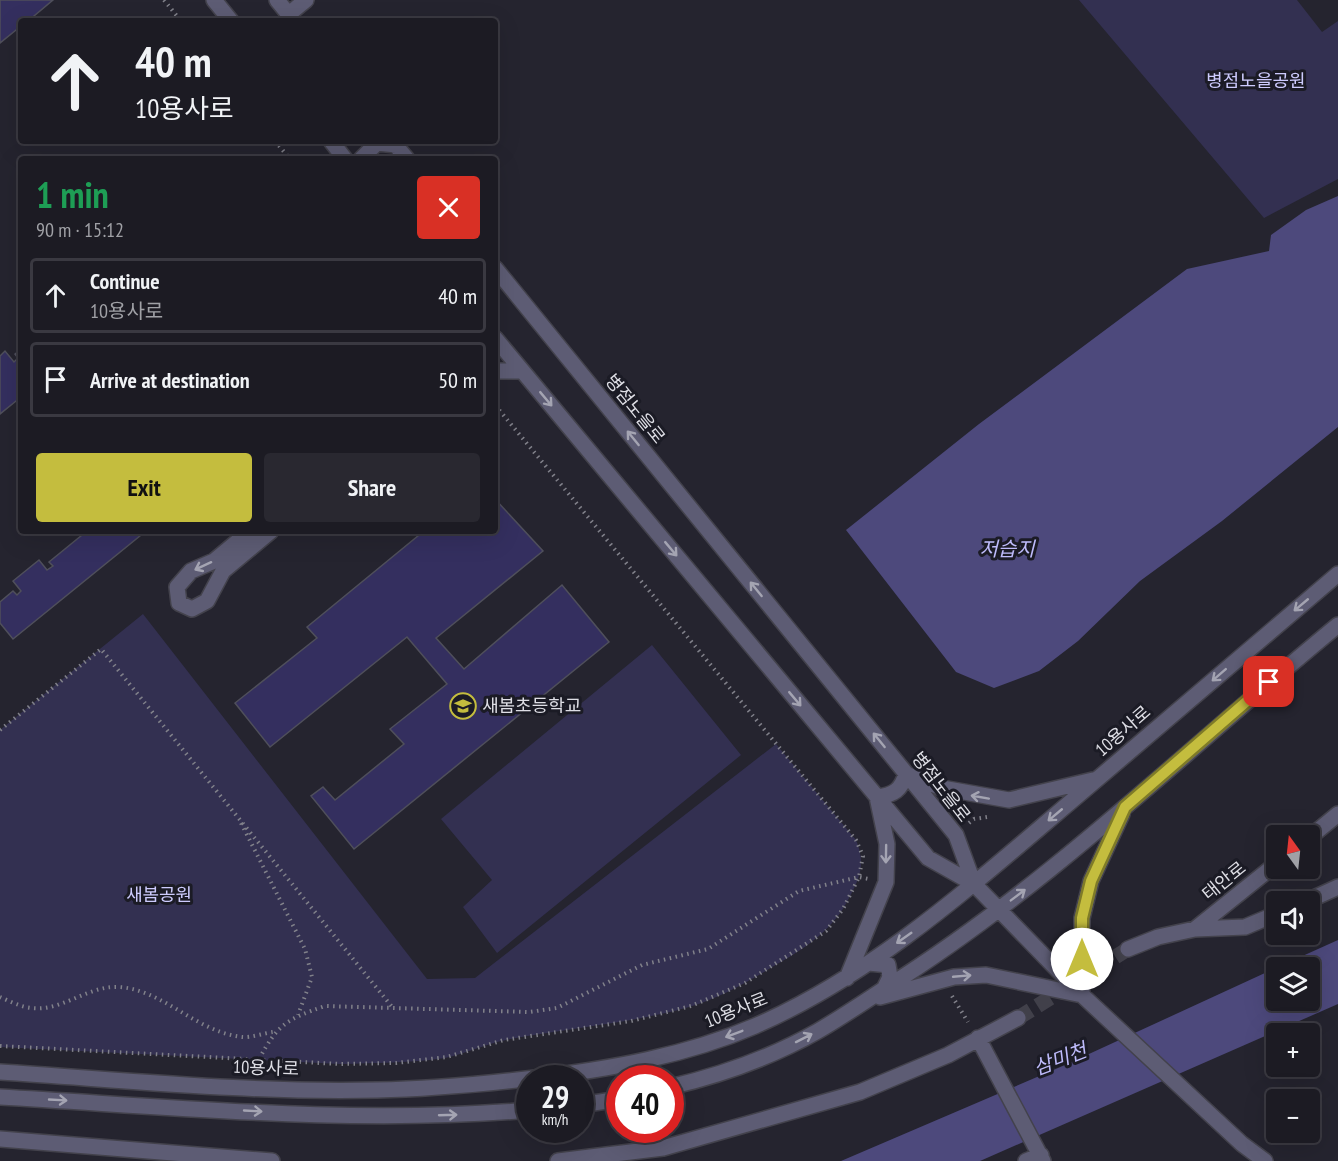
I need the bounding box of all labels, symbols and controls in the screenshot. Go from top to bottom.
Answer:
text: 40 m [135,34,212,89]
icon: ahead [36,42,114,120]
park label: 병점노을공원 [1206,69,1306,92]
text: 10용사로 [135,91,234,125]
text: 1 min [36,171,109,218]
button: close [417,176,480,239]
text: 90 m · 15:12 [36,217,124,243]
text: Continue [90,267,160,295]
icon: ahead [39,279,72,312]
text: 40 m [438,282,477,310]
text: 10용사로 [90,298,163,324]
icon: arrive [39,363,72,396]
text: Arrive at destination [90,366,250,394]
text: 50 m [438,366,477,394]
street label: 병점노을로 [600,369,670,448]
one-way arrow [539,391,553,406]
one-way arrow [627,430,640,446]
button: Exit [36,453,252,522]
button: Share [264,453,480,522]
water label: 저습지 [979,536,1036,562]
one-way arrow [664,541,677,557]
one-way arrow [195,560,213,572]
one-way arrow [749,582,763,597]
one-way arrow [1293,599,1309,612]
pin [1243,656,1294,707]
icon: arrive [1252,665,1285,698]
one-way arrow [1212,668,1227,682]
school or university icon: 새봄초등학교 [448,691,478,721]
one-way arrow [789,691,802,707]
place label: 새봄초등학교 [482,694,581,717]
street label: 10용사로 [1090,700,1155,761]
one-way arrow [873,733,886,749]
street label: 병점노을로 [907,747,976,826]
one-way arrow [971,791,990,802]
one-way arrow [1047,809,1063,822]
north arrow [1266,825,1320,879]
map controls [1266,825,1320,1143]
one-way arrow [881,844,892,864]
street label: 태안로 [1197,856,1250,905]
park label: 새봄공원 [126,883,192,906]
one-way arrow [1010,889,1026,901]
button: sound [1266,891,1320,945]
position arrow [1050,927,1114,991]
one-way arrow [896,932,912,945]
button: layers [1266,957,1320,1011]
one-way arrow [952,970,972,981]
street label: 10용사로 [701,987,771,1033]
button: + [1266,1023,1320,1077]
one-way arrow [725,1029,744,1040]
one-way arrow [794,1032,812,1043]
water label: 삼미천 [1030,1036,1093,1081]
street label: 10용사로 [233,1055,299,1080]
speed limit sign: 40 [606,1065,684,1143]
text: 29 [541,1077,569,1116]
button: − [1266,1089,1320,1143]
one-way arrow [48,1095,68,1106]
one-way arrow [243,1106,263,1117]
one-way arrow [437,1109,457,1120]
text: km/h [542,1110,568,1129]

